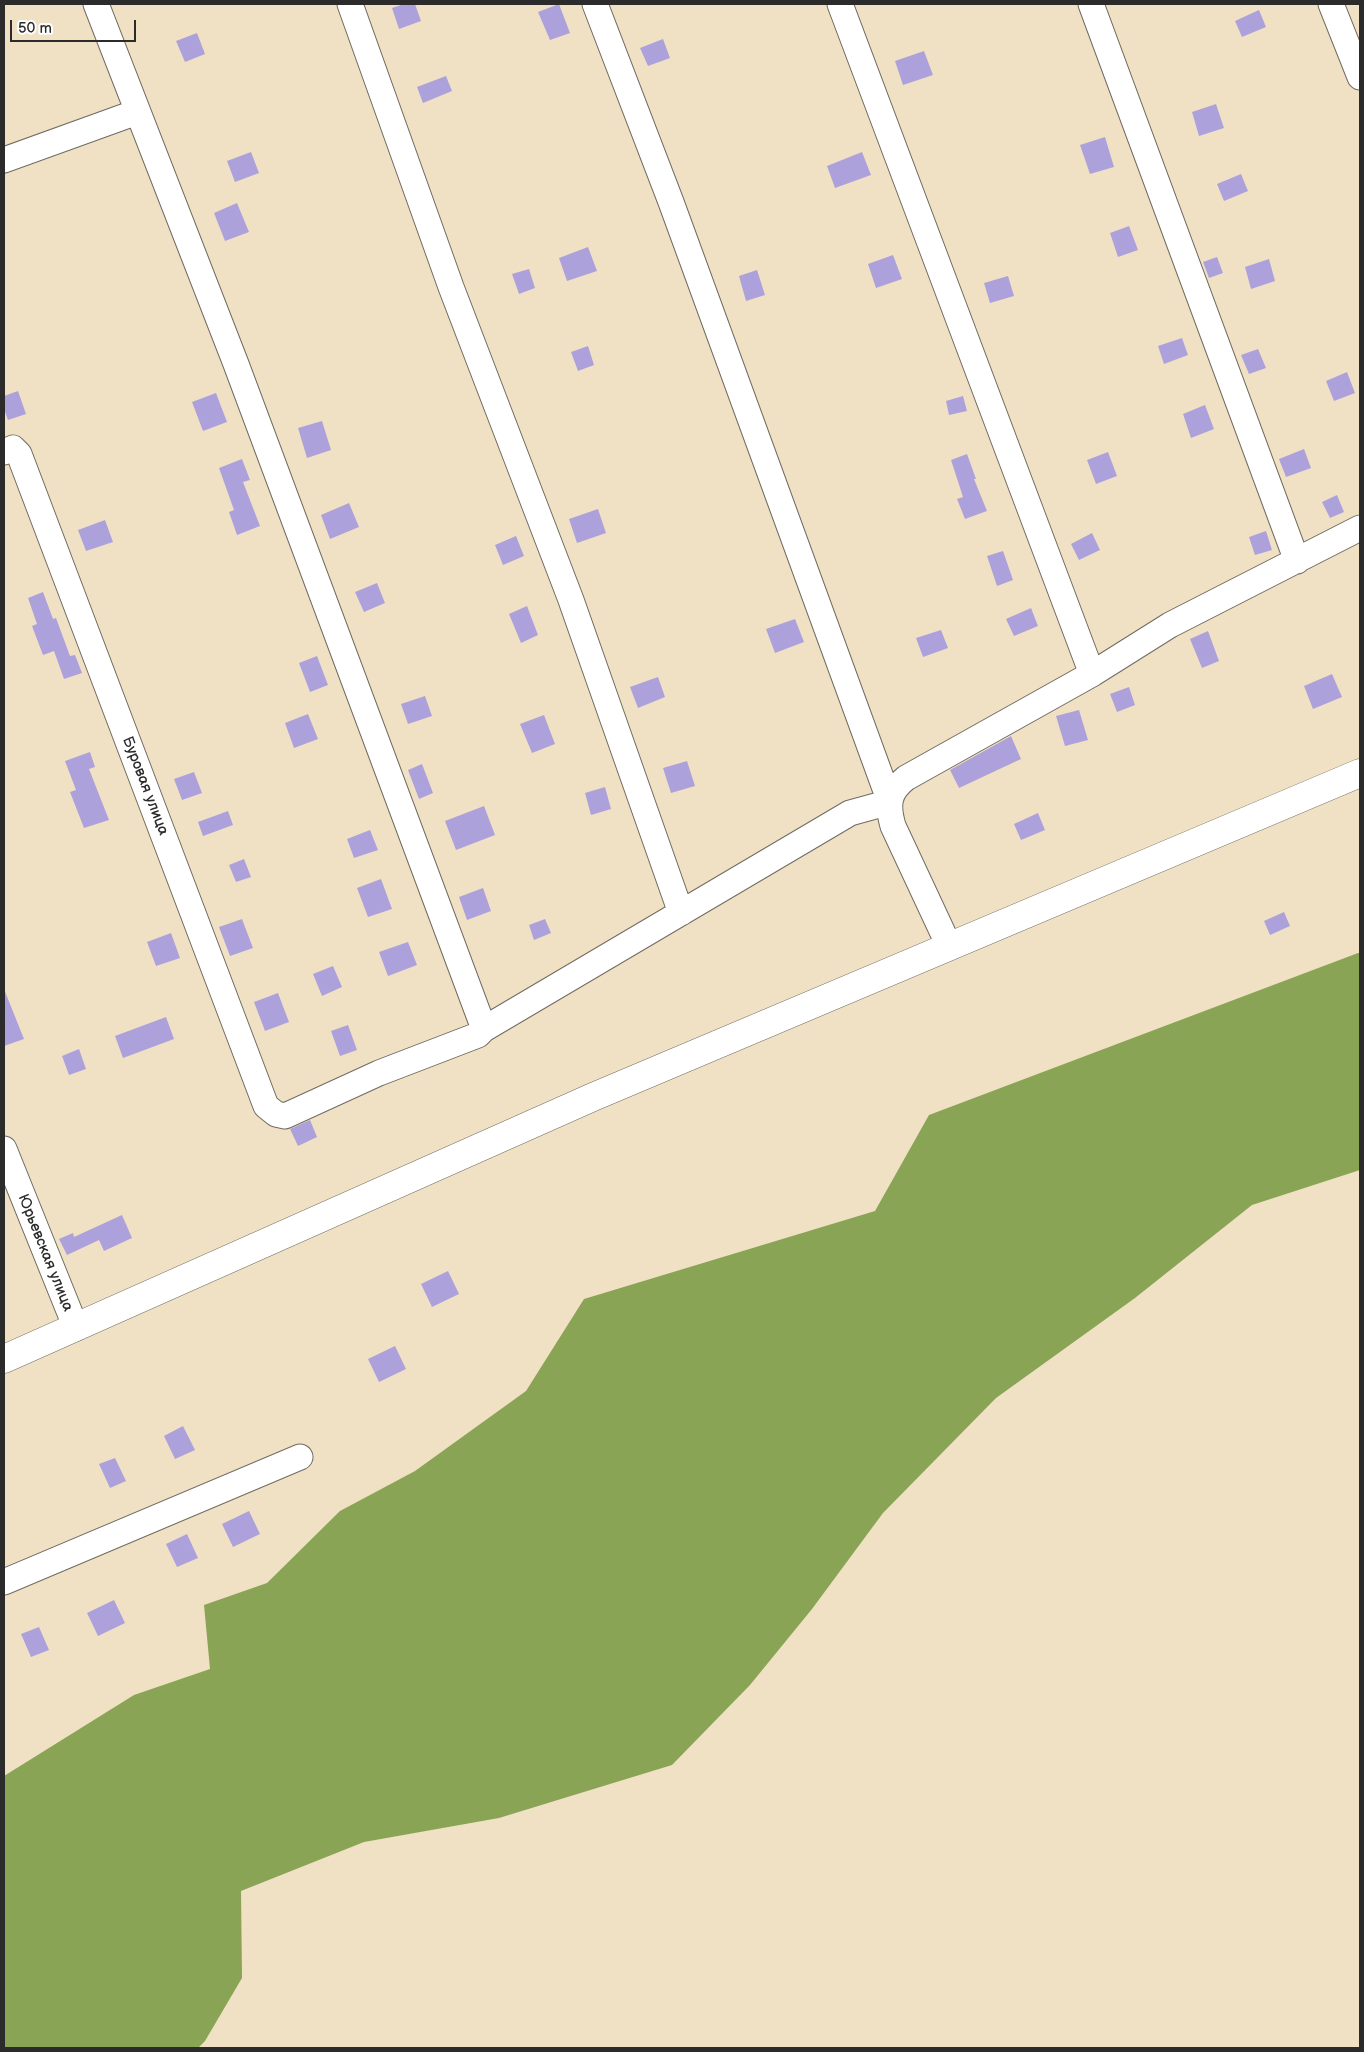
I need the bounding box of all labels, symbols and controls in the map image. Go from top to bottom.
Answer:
scale bar [12,10,139,42]
text: 50 m [18,19,52,38]
street label: Буровая улица [118,734,172,838]
street label: Юрьевская улица [13,1192,77,1314]

